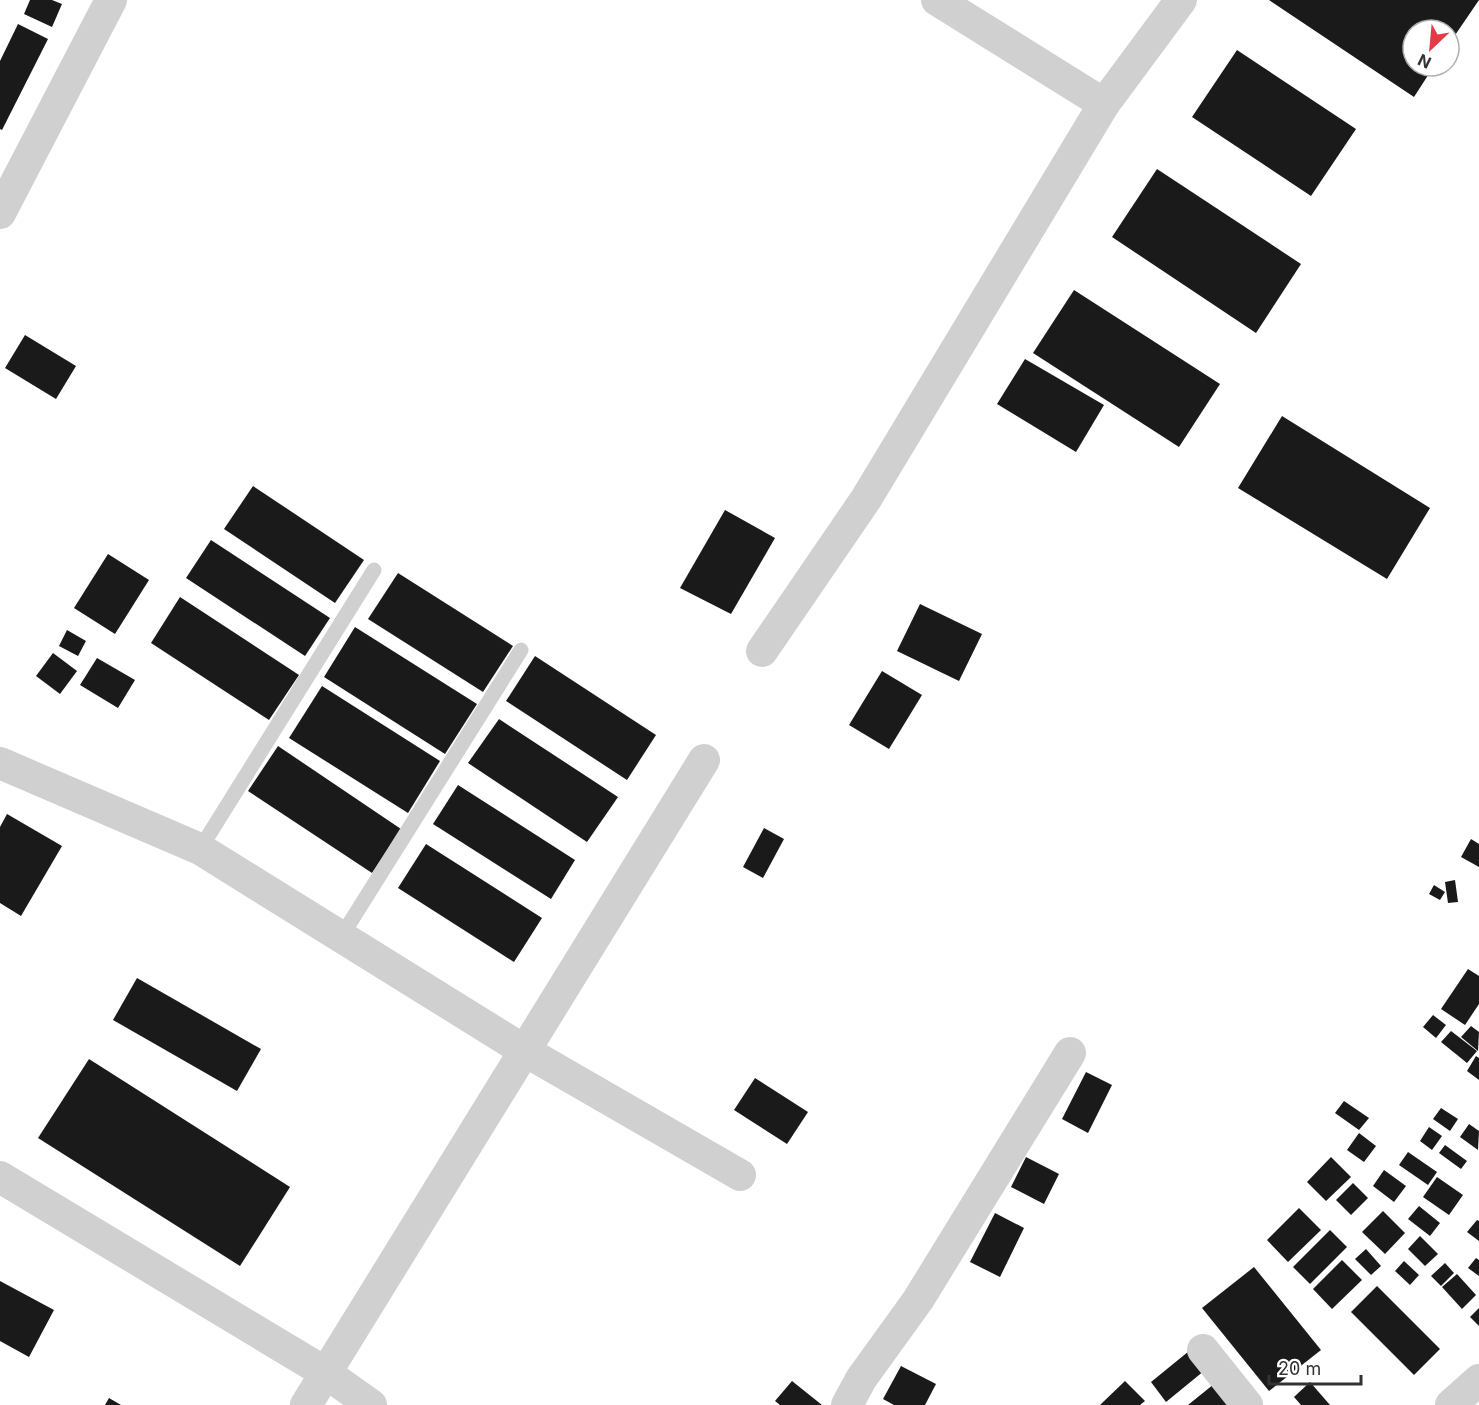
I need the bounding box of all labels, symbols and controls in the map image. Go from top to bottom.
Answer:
north arrow [1401,18,1461,78]
text: N [1415,50,1434,73]
scale bar [1269,1348,1360,1386]
text: 20 m [1278,1358,1321,1379]

